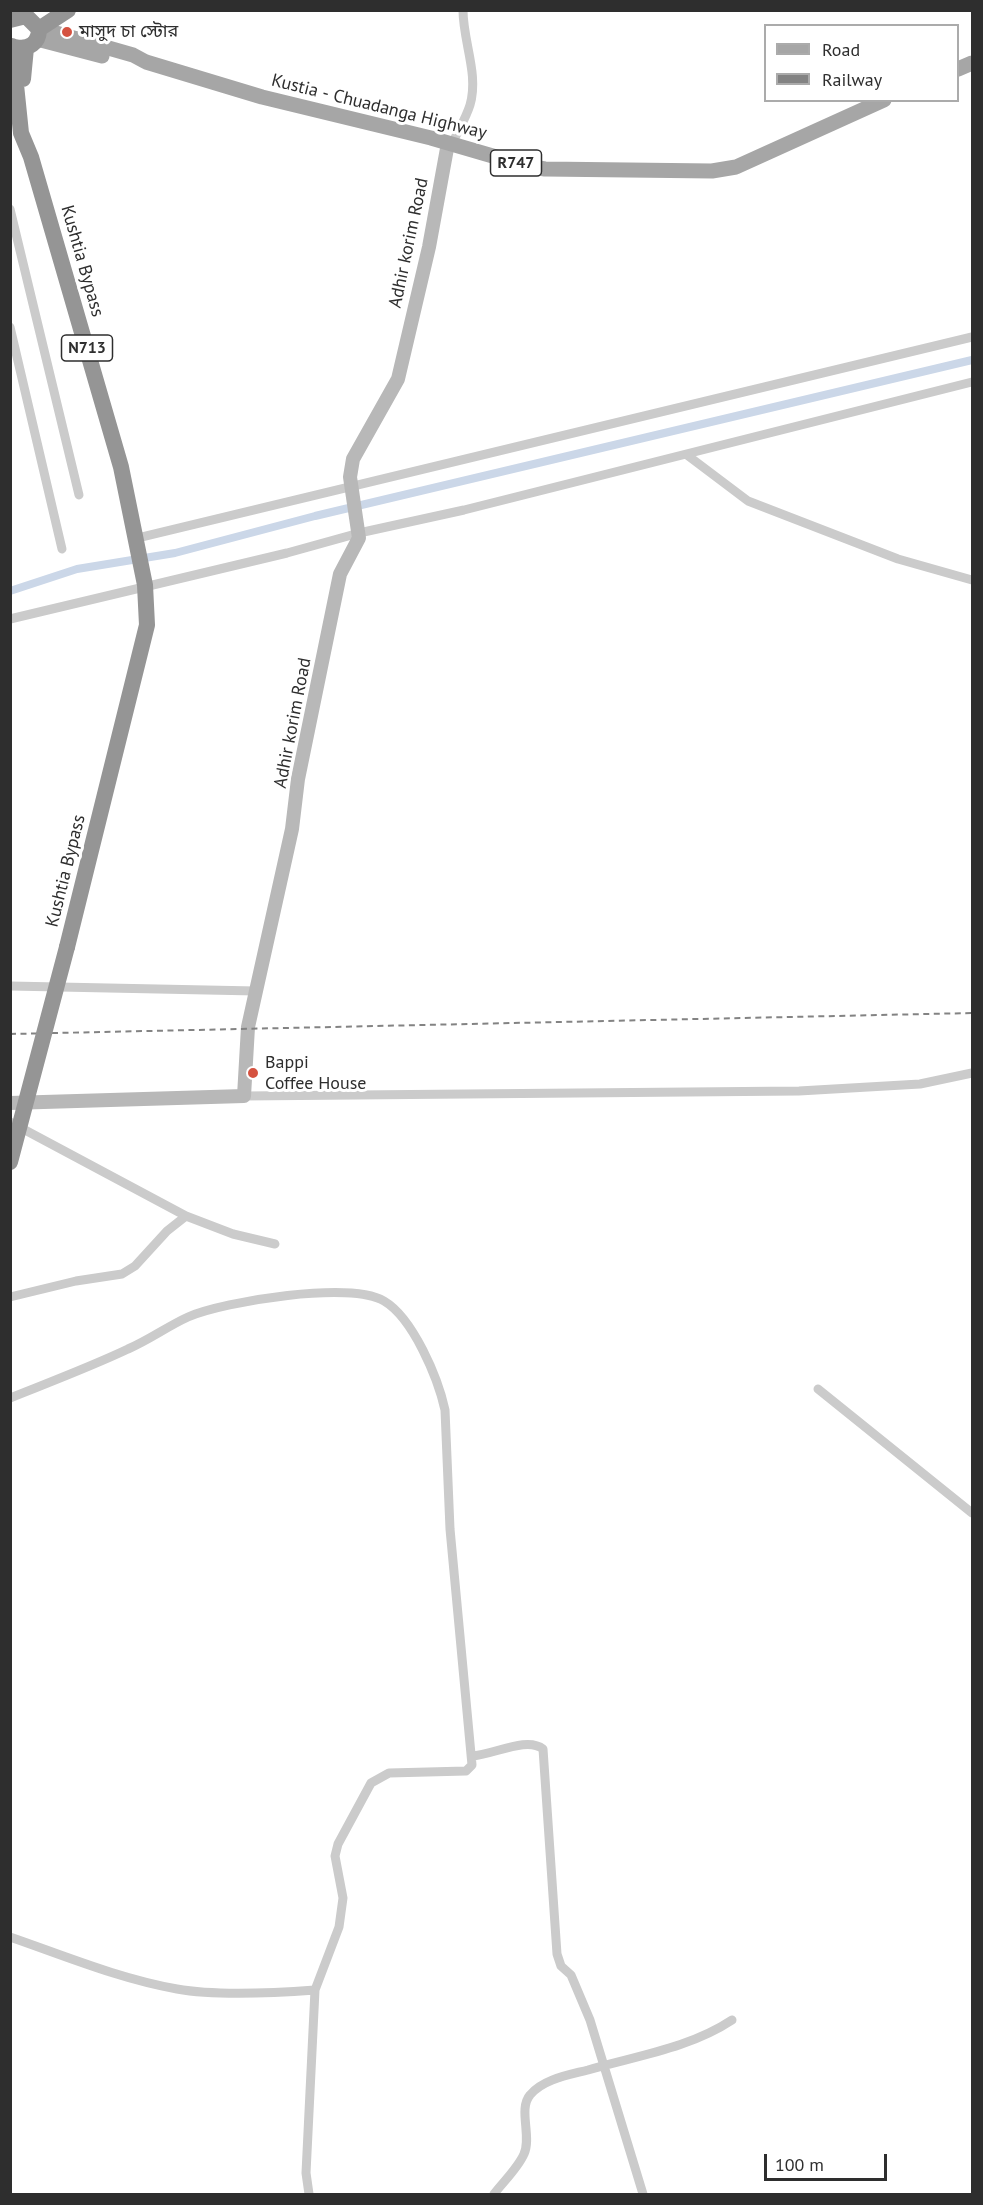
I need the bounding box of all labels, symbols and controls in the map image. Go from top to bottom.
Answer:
place label: মাসুদ চা স্টোর [79,21,178,43]
legend [764,24,959,102]
marker: মাসুদ চা স্টোর [60,25,74,39]
text: Road [822,38,860,61]
text: Railway [822,68,882,91]
street label: Kustia - Chuadanga Highway [269,70,489,144]
road number: R747 [490,150,542,176]
street label: Adhir korim Road [385,176,433,310]
street label: Kushtia Bypass [56,203,108,319]
road number: N713 [62,335,112,361]
street label: Adhir korim Road [270,656,316,790]
street label: Kushtia Bypass [42,813,90,929]
place label: Bappi Coffee House [265,1052,366,1094]
marker: Bappi Coffee House [246,1066,260,1080]
scale bar [767,2142,890,2180]
text: 100 m [775,2153,824,2176]

